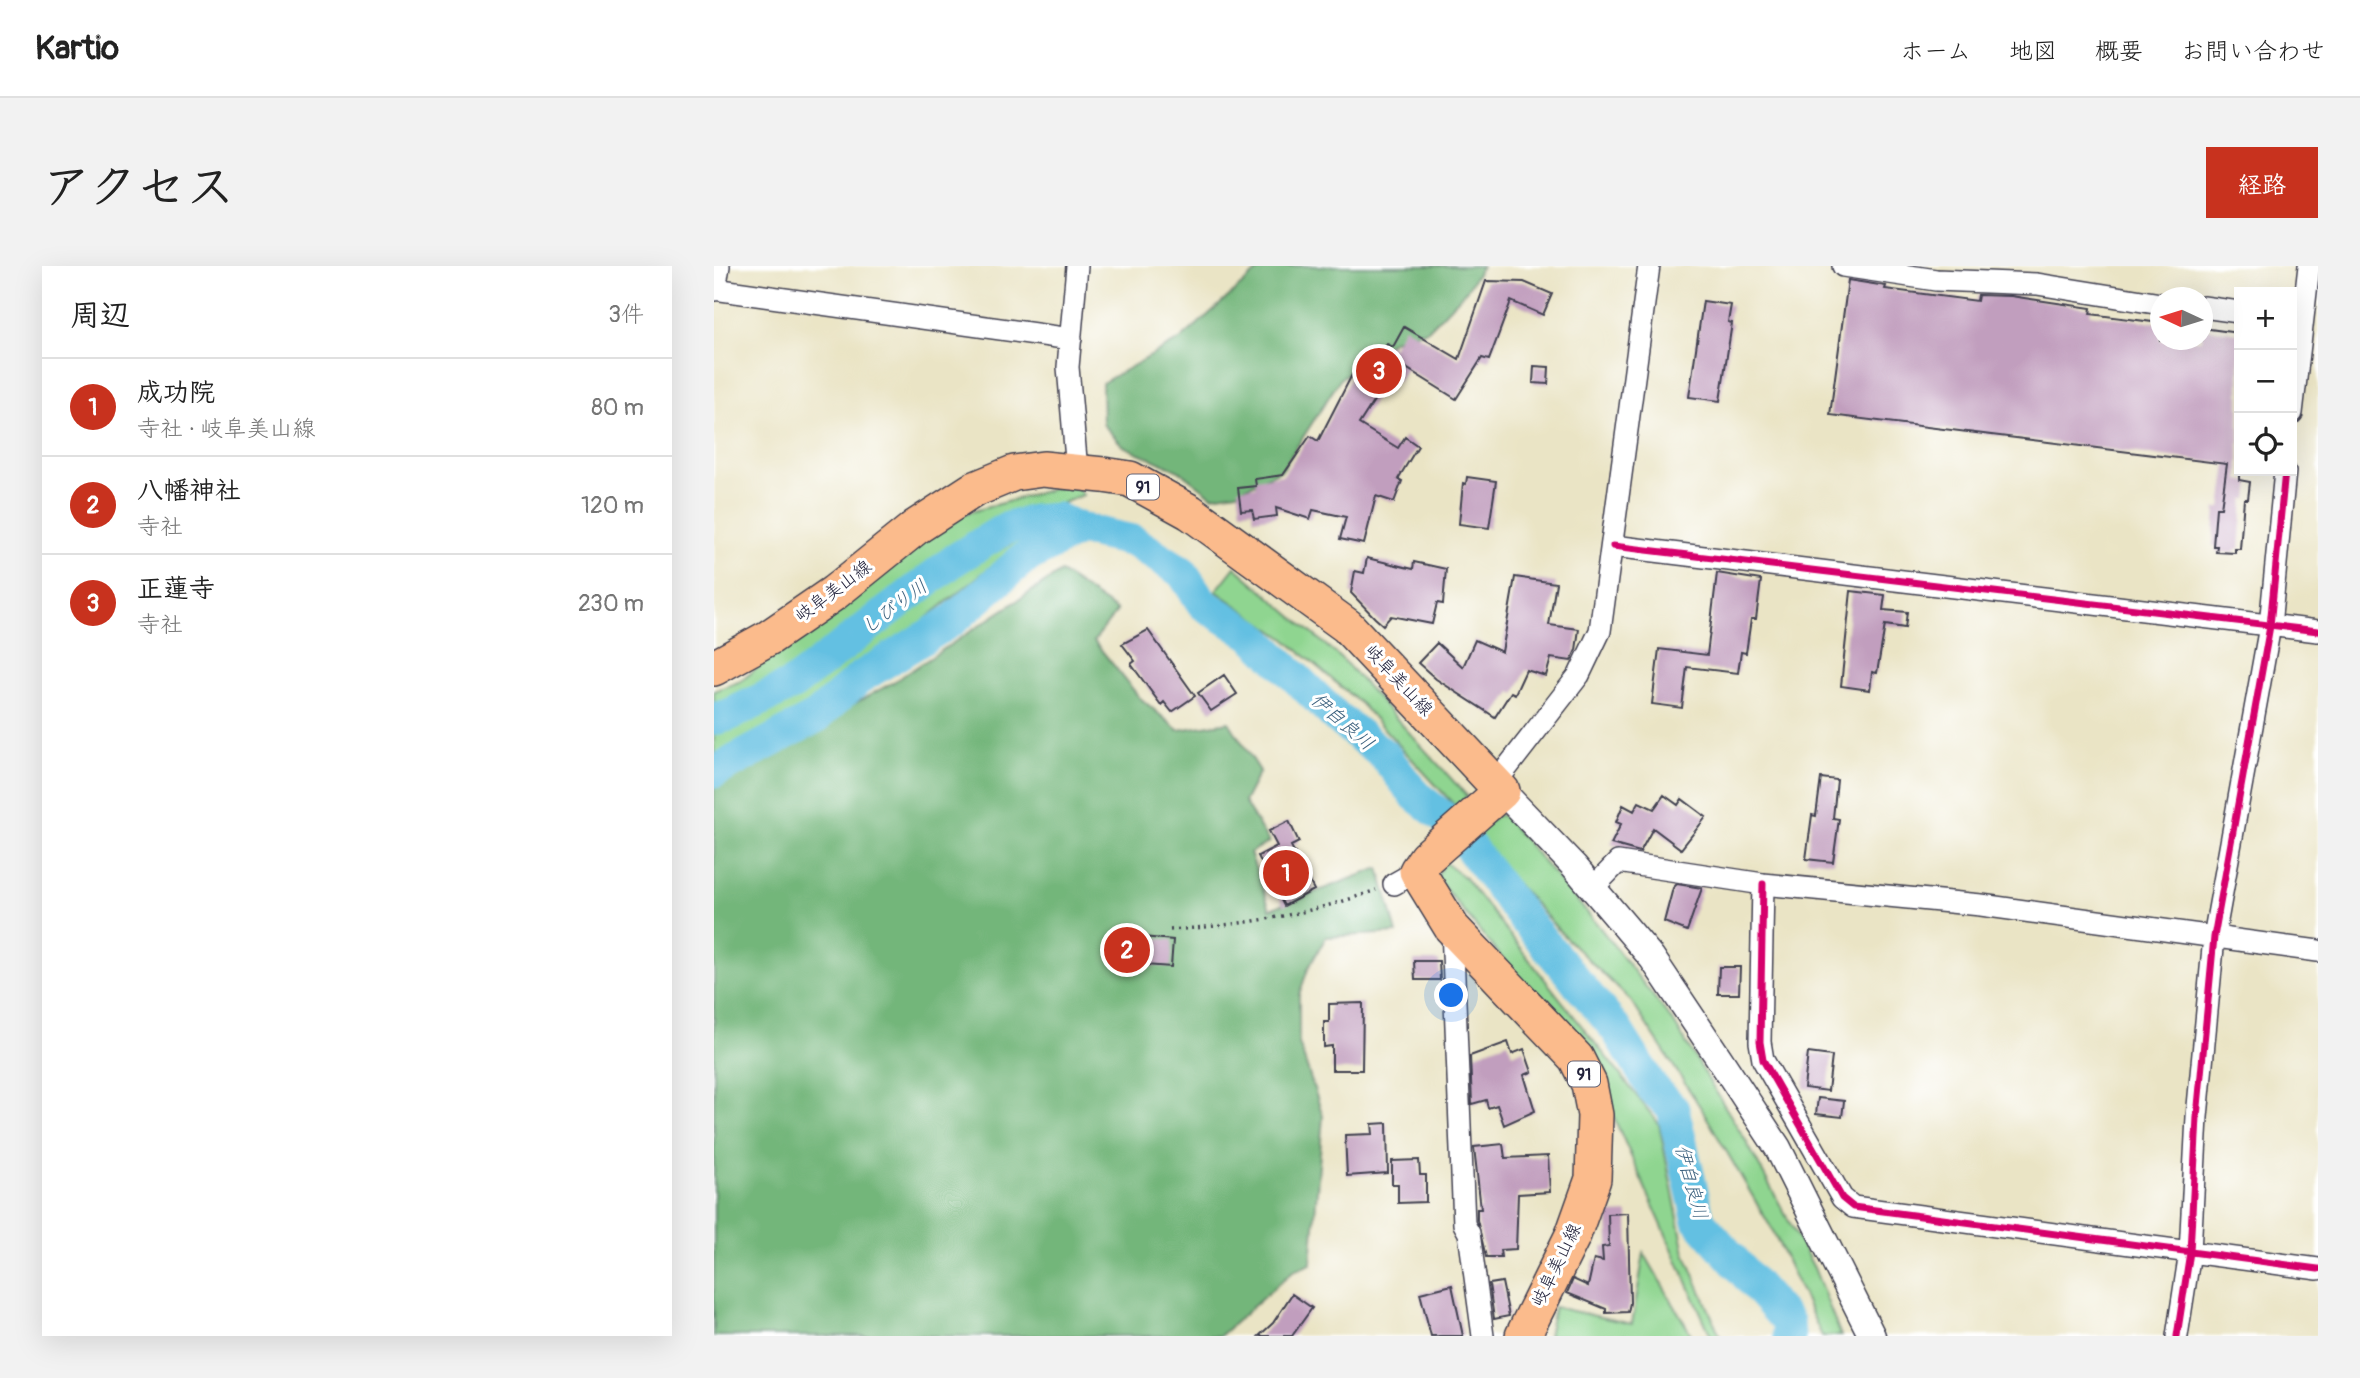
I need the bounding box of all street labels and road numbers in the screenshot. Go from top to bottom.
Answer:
road number: 91 [1127,475,1159,500]
street label: 岐阜美山線 [790,555,876,628]
street label: 岐阜美山線 [1360,640,1438,721]
road number: 91 [1568,1062,1600,1086]
street label: 岐阜美山線 [1526,1220,1587,1311]

